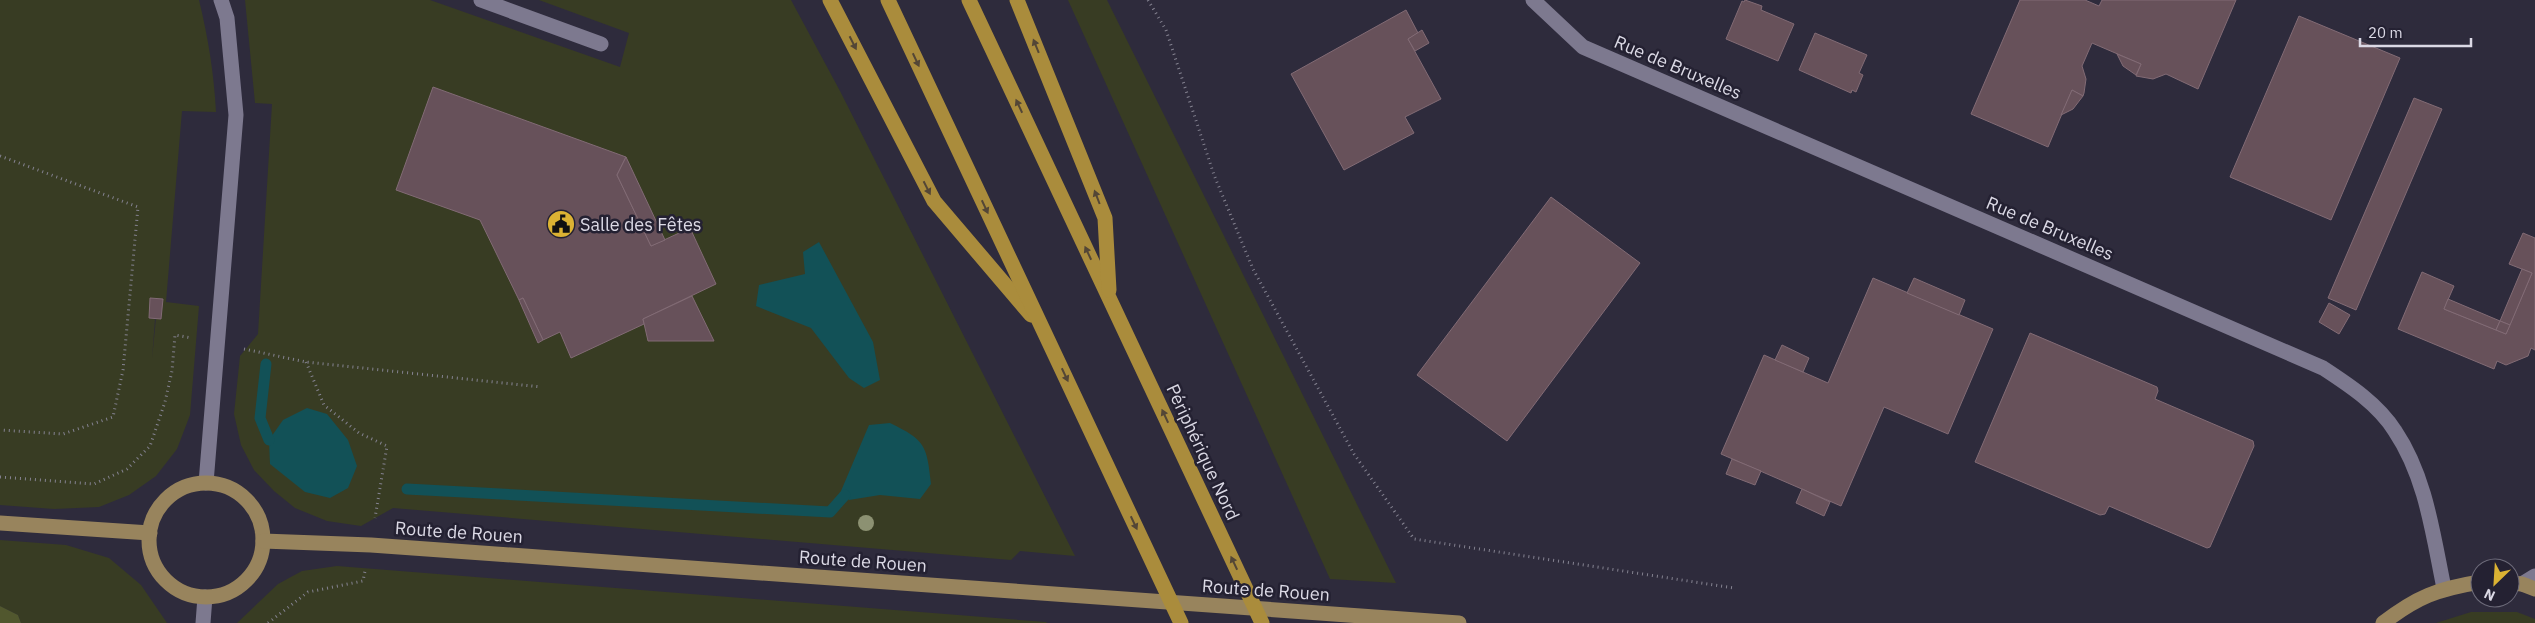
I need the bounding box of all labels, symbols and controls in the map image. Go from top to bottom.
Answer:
scale bar [2360,15,2471,47]
text: 20 m [2368,23,2403,42]
street label: Rue de Bruxelles [1611,30,1745,104]
one-way arrow [849,36,857,50]
one-way arrow [1032,39,1040,54]
one-way arrow [912,53,920,67]
one-way arrow [1014,99,1022,113]
one-way arrow [923,181,931,195]
one-way arrow [1093,189,1101,204]
street label: Rue de Bruxelles [1983,191,2117,265]
one-way arrow [982,200,990,214]
public building icon: Salle des Fêtes [546,209,576,239]
place label: Salle des Fêtes [580,213,702,236]
one-way arrow [1084,246,1092,260]
one-way arrow [1061,368,1069,383]
street label: Périphérique Nord [1161,380,1245,524]
one-way arrow [1161,409,1169,423]
one-way arrow [1130,515,1138,530]
street label: Route de Rouen [394,516,524,548]
street label: Route de Rouen [798,545,928,577]
one-way arrow [1230,556,1238,570]
north arrow [2470,558,2520,608]
street label: Route de Rouen [1201,574,1331,606]
text: N [2481,584,2498,605]

